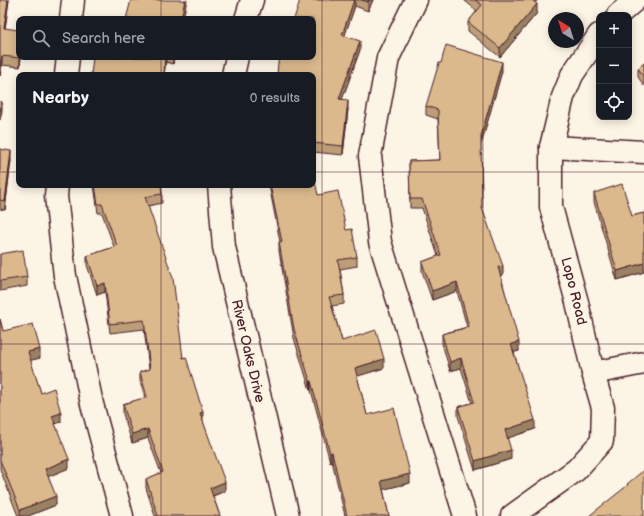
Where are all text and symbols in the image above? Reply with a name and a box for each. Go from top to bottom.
north arrow [548,12,584,48]
map controls [596,12,632,120]
button: + [596,12,632,48]
search box [16,16,316,60]
icon: search [30,27,52,49]
text: Search here [62,29,145,48]
button: − [596,48,632,84]
button: locate [596,84,632,120]
text: Nearby [32,88,89,108]
text: 0 results [250,90,300,106]
street label: Lopo Road [557,255,591,327]
street label: River Oaks Drive [228,298,269,404]

